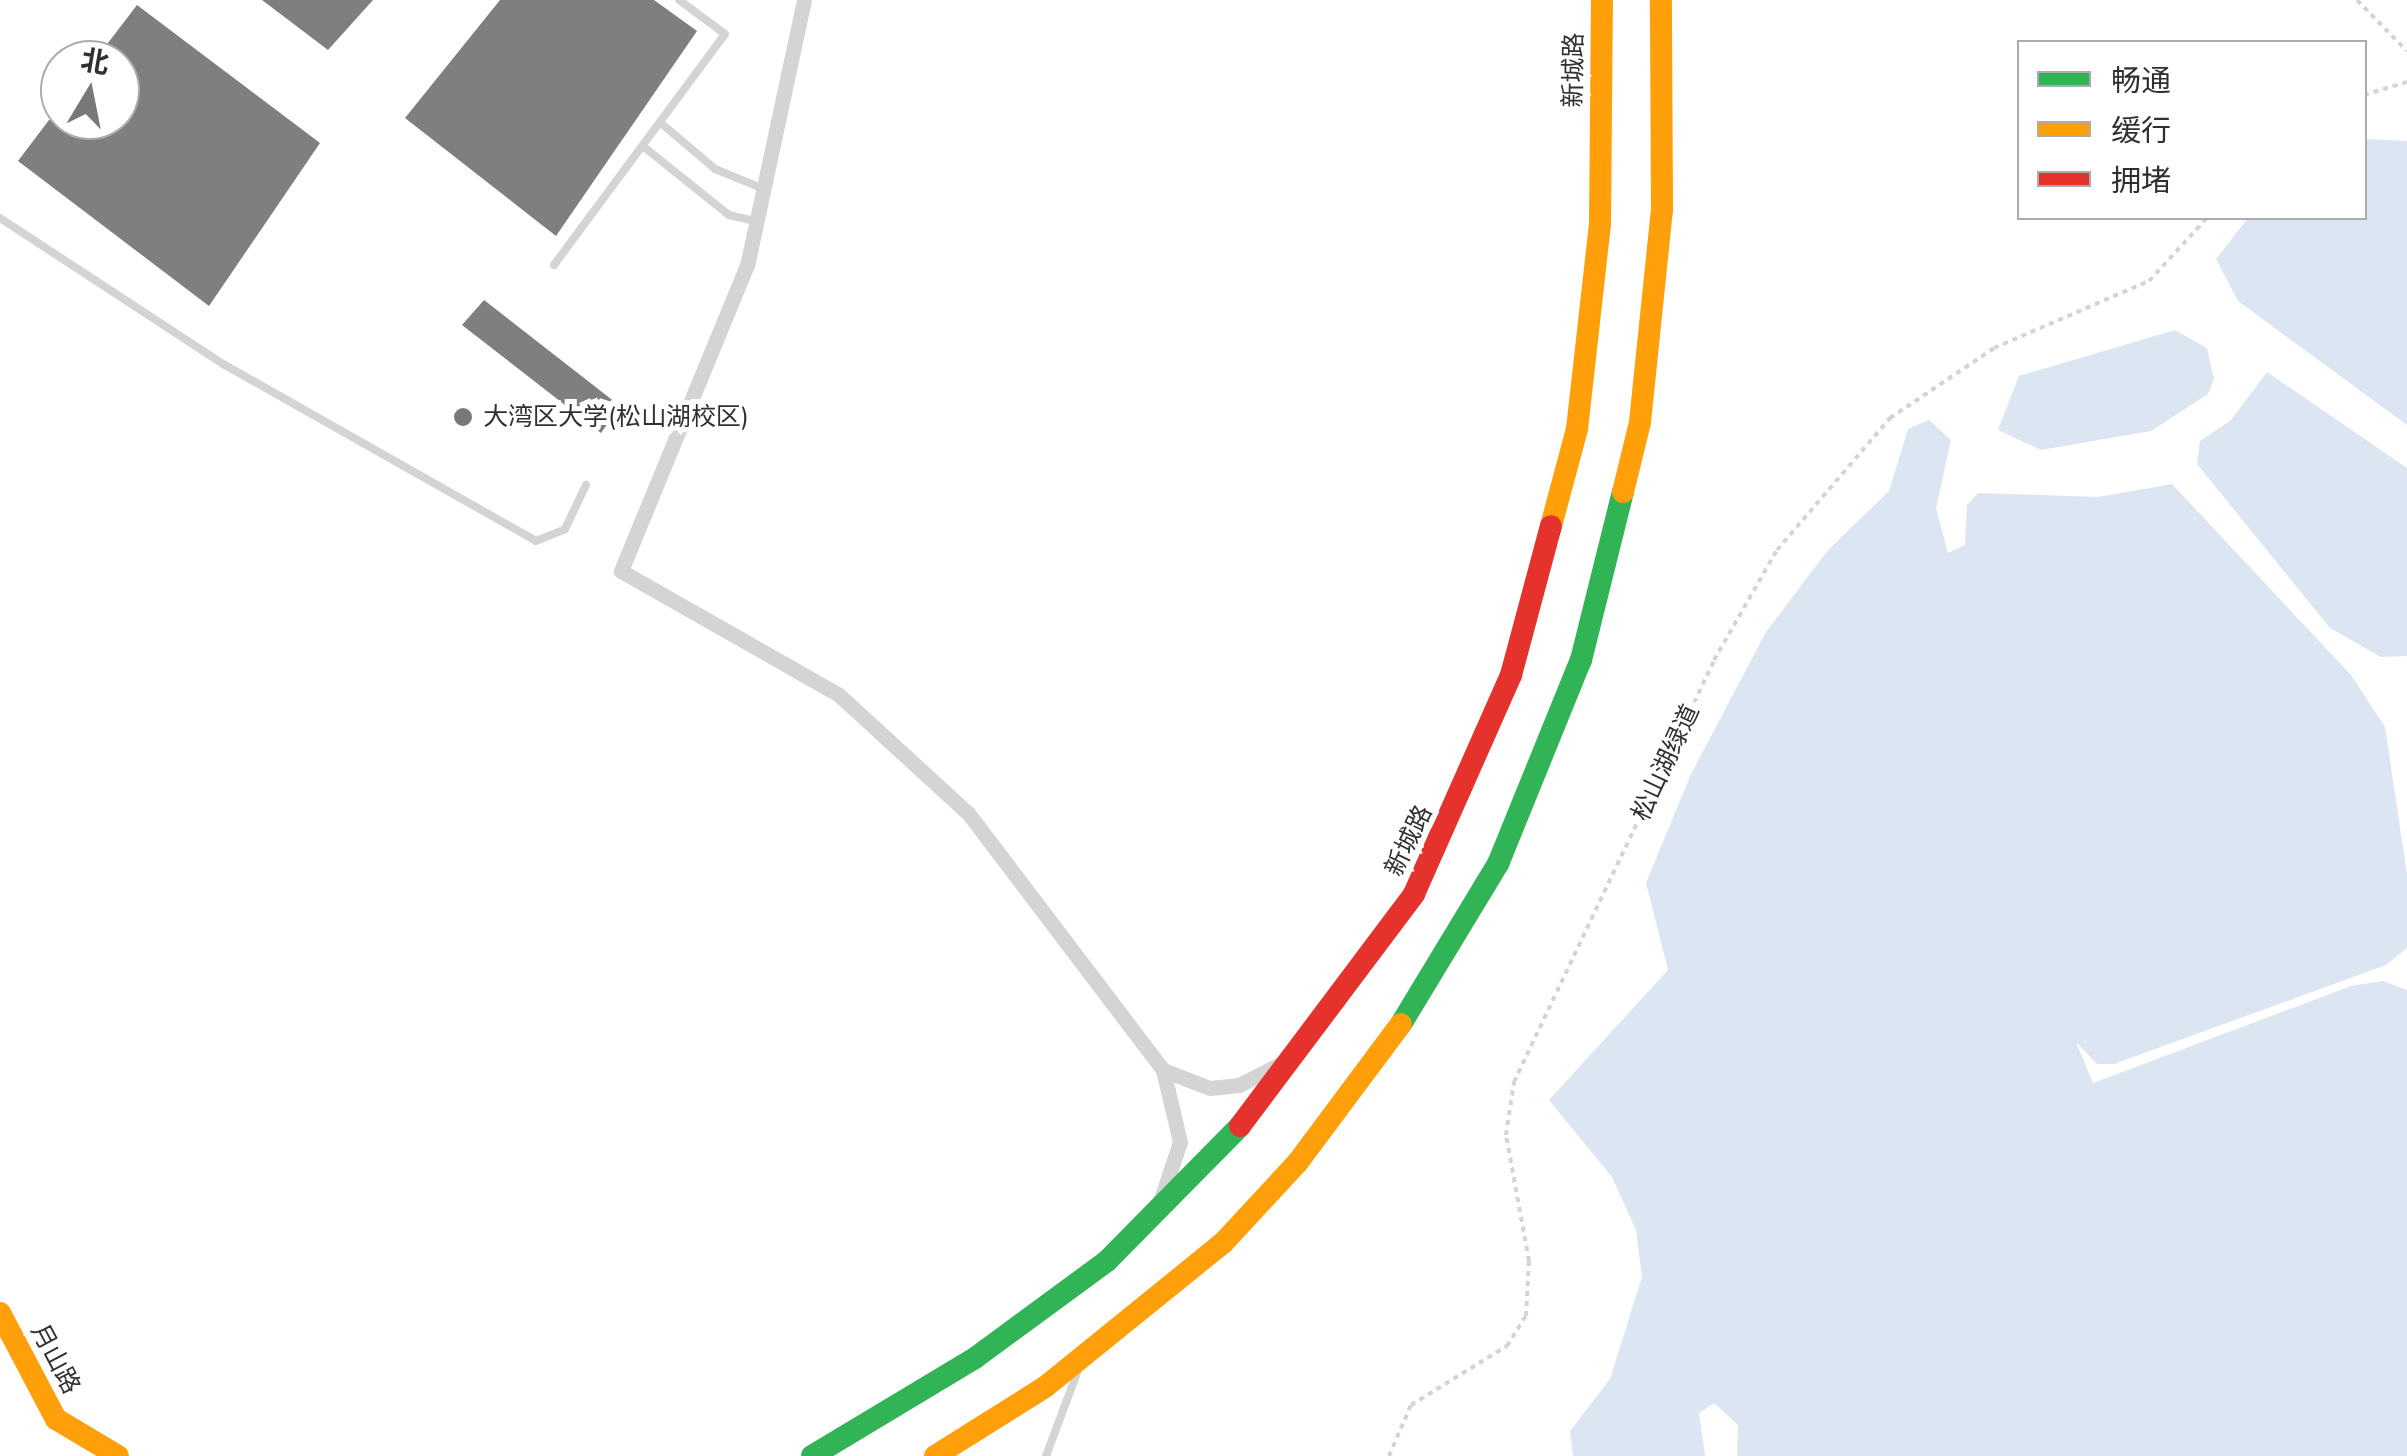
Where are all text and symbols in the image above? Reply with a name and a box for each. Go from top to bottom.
street label: 新城路 [1558,32,1590,108]
north arrow [40,40,140,140]
legend [2017,40,2367,220]
text: 北 [78,41,112,84]
text: 畅通 [2111,61,2171,102]
text: 缓行 [2111,111,2171,152]
text: 拥堵 [2111,161,2171,202]
place label: 大湾区大学(松山湖校区) [483,402,749,432]
marker: 大湾区大学(松山湖校区) [452,406,474,428]
street label: 松山湖绿道 [1626,700,1706,826]
street label: 新城路 [1379,801,1439,881]
street label: 月山路 [24,1319,86,1399]

